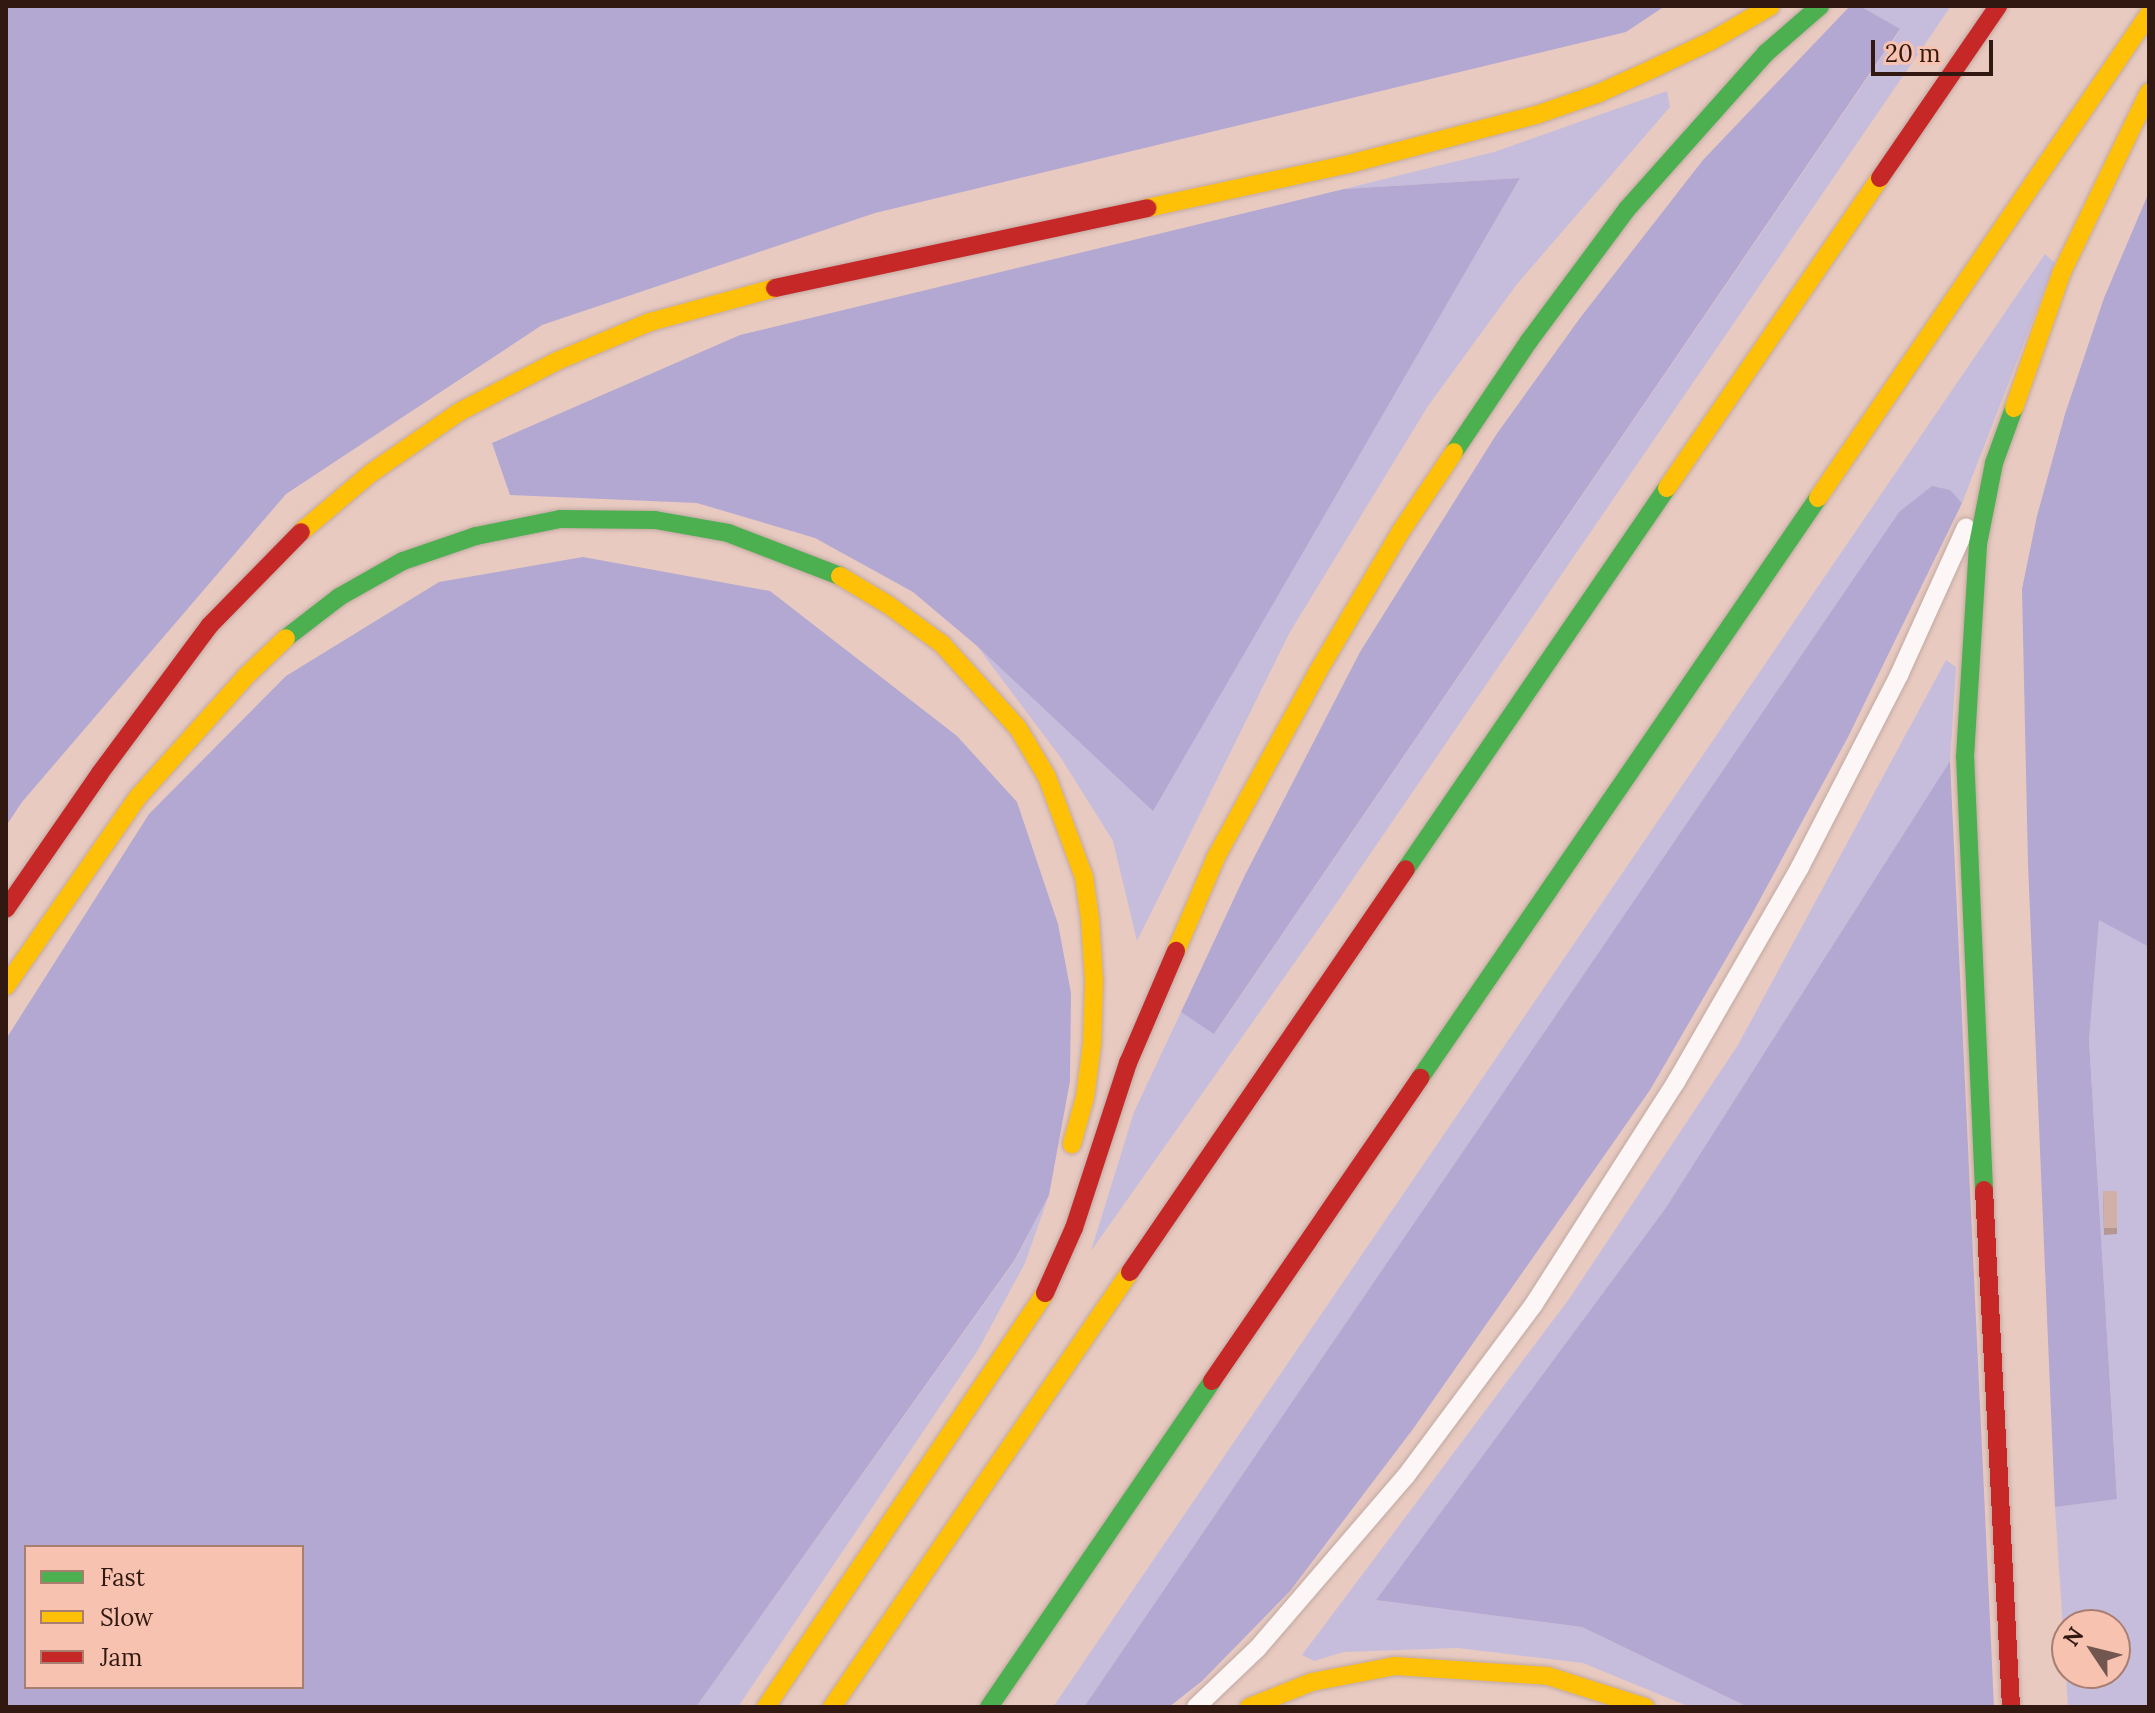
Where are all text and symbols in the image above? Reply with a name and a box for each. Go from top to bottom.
scale bar [1875,24,1997,74]
text: 20 m [1885,38,1941,69]
legend [24,1545,304,1689]
text: Fast [100,1562,145,1593]
text: Slow [100,1602,153,1633]
north arrow [2051,1609,2131,1689]
text: N [2057,1621,2089,1651]
text: Jam [100,1642,142,1673]

